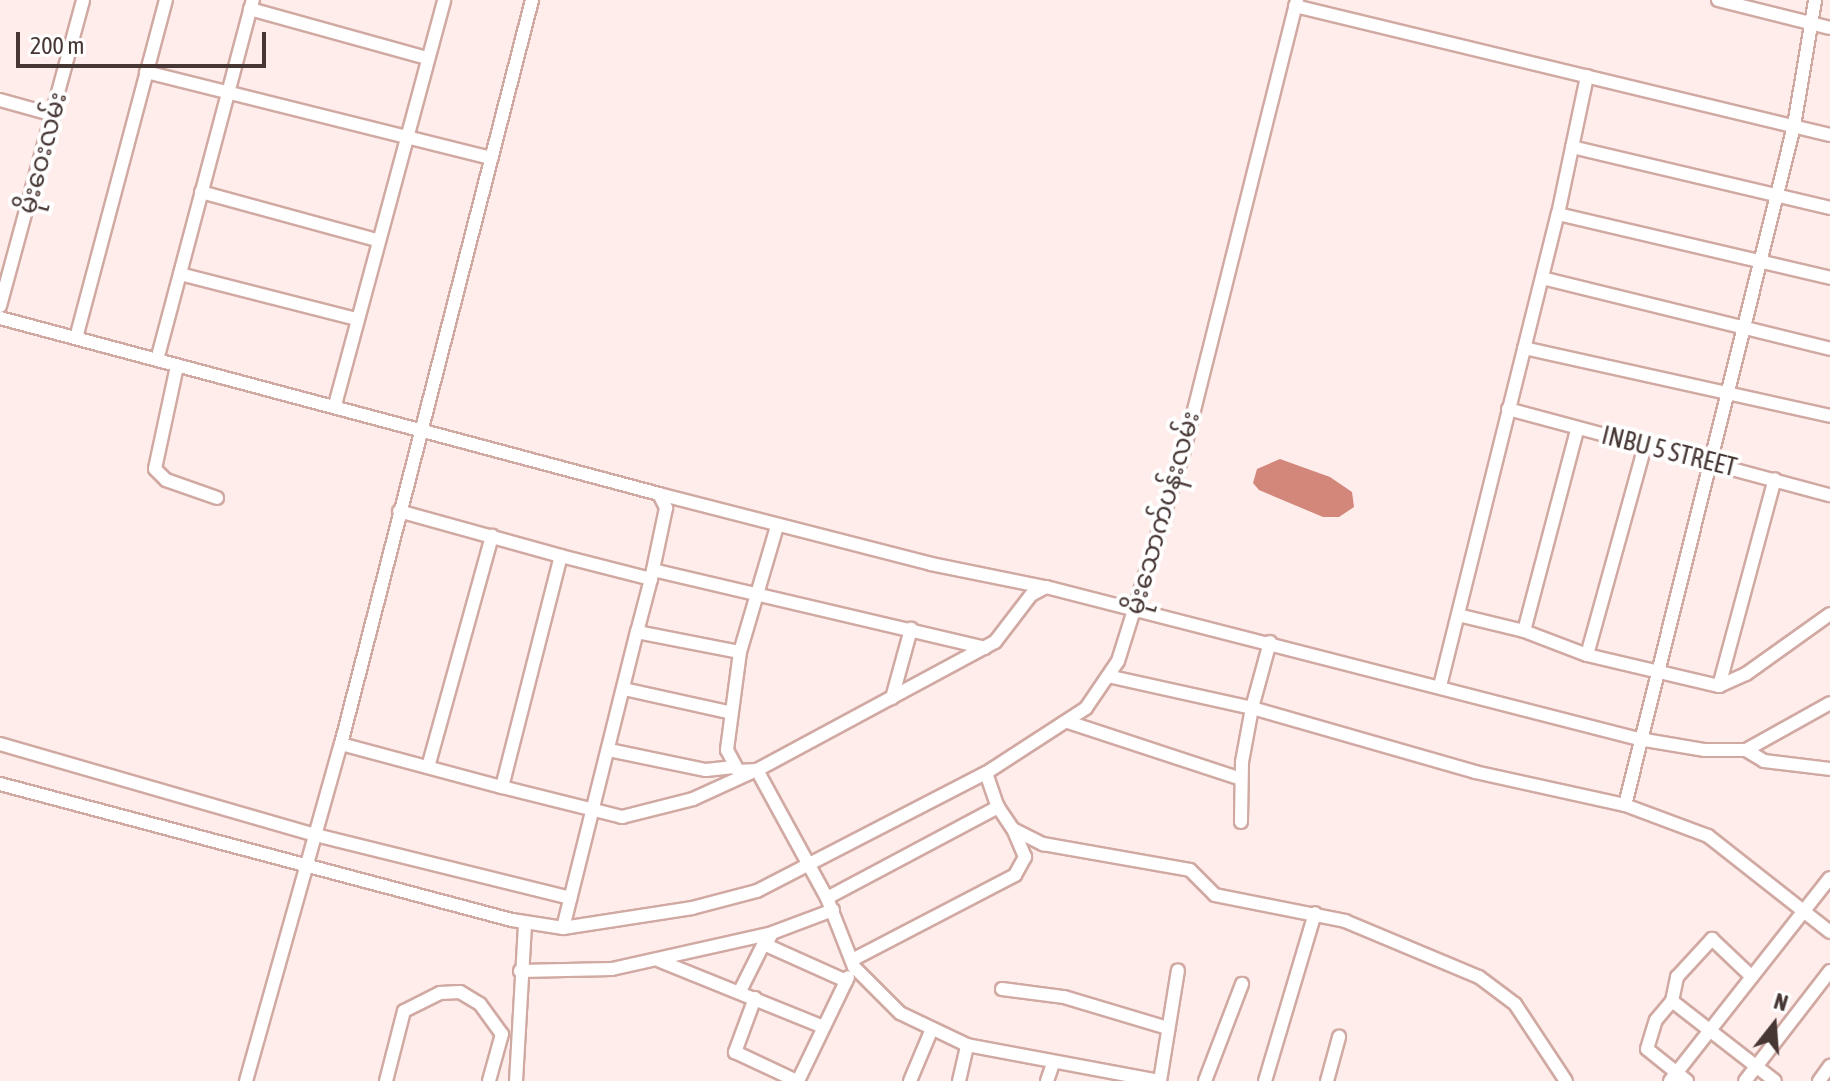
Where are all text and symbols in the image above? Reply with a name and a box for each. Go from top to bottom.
scale bar [20,16,270,66]
text: 200 m [30,32,84,59]
street label: မိုးဝေးလမ်း [12,89,74,217]
street label: မိုးသောက်ပန်းလမ်း [1119,408,1207,618]
street label: INBU 5 STREET [1598,420,1740,484]
north arrow [1734,985,1814,1065]
text: N [1771,988,1791,1016]

